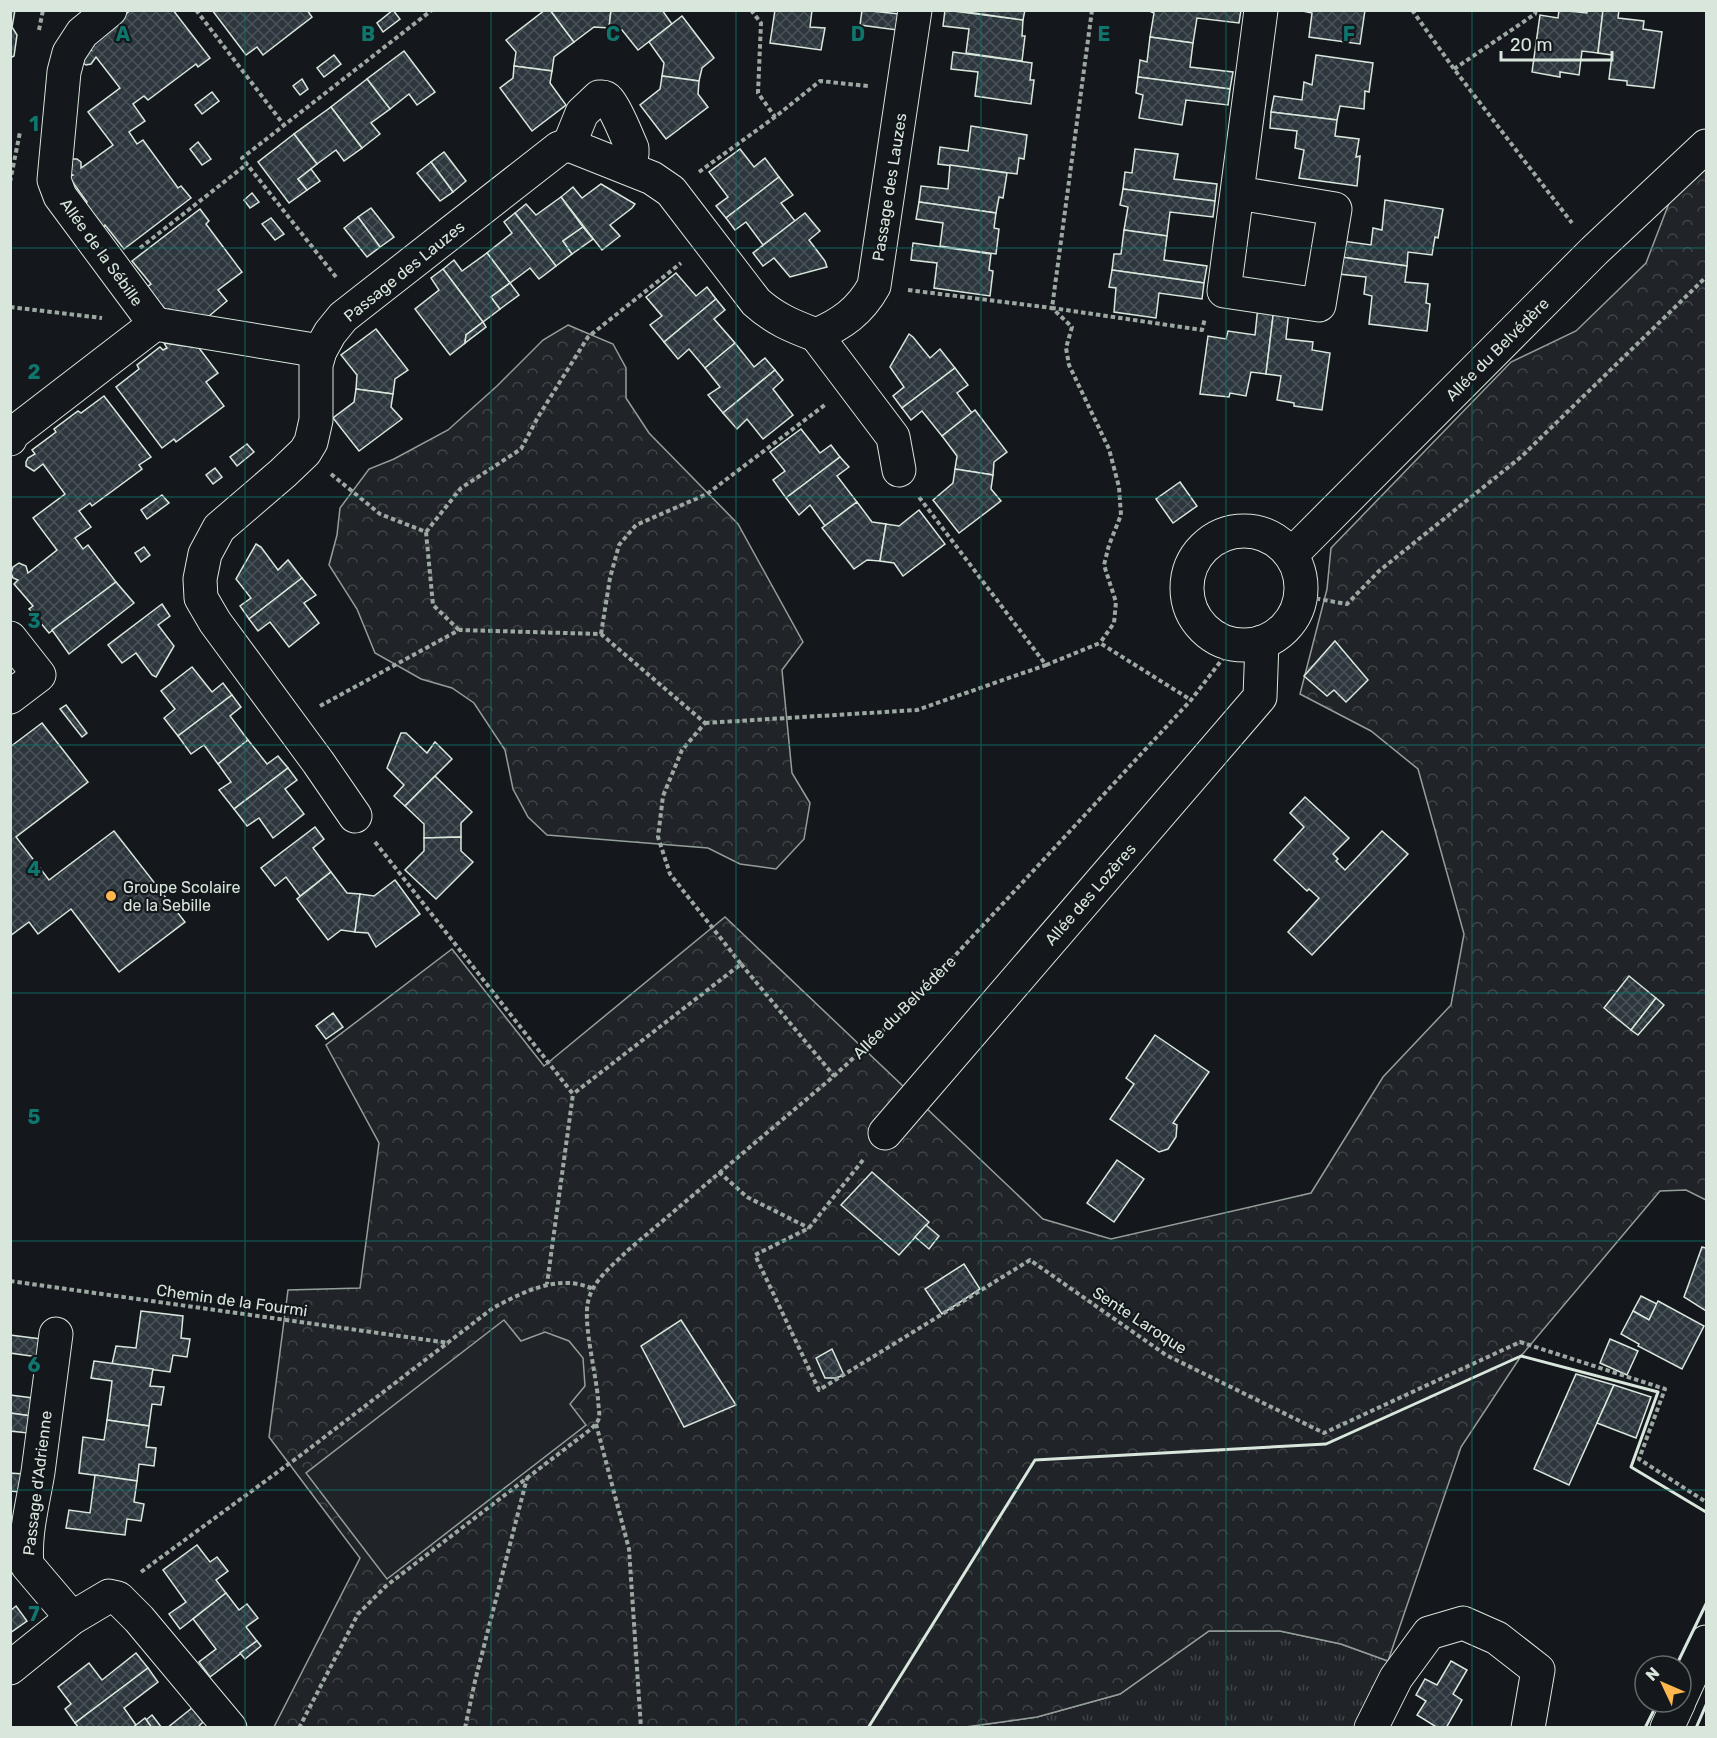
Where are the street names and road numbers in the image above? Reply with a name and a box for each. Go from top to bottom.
street label: Passage des Lauzes [868,112,911,263]
street label: Allée de la Sébille [56,195,147,310]
street label: Passage des Lauzes [340,217,468,326]
street label: Allée du Belvédère [1442,294,1553,405]
street label: Allée des Lozères [1041,839,1140,949]
street label: Allée du Belvédère [849,952,960,1063]
street label: Chemin de la Fourmi [155,1280,309,1320]
street label: Sente Laroque [1089,1283,1191,1358]
street label: Passage d'Adrienne [19,1409,56,1557]

